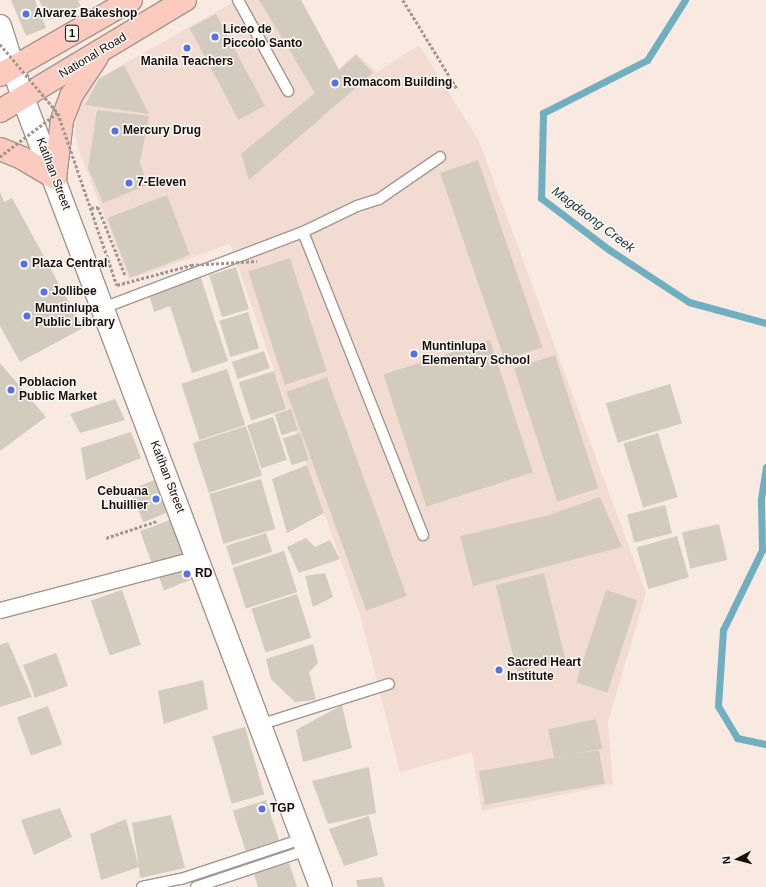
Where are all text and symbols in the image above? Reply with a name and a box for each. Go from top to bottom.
place label: Alvarez Bakeshop [34,7,137,21]
marker: Alvarez Bakeshop [21,9,31,19]
place label: Liceo de Piccolo Santo [223,23,302,51]
road number: 1 [64,24,80,42]
street label: National Road [57,30,129,82]
marker: Liceo de Piccolo Santo [210,32,220,42]
marker: Manila Teachers [182,43,192,53]
place label: Manila Teachers [141,55,233,69]
place label: Romacom Building [343,76,452,90]
marker: Romacom Building [330,78,340,88]
place label: Mercury Drug [123,124,201,138]
marker: Mercury Drug [110,126,120,136]
street label: Katihan Street [33,136,73,212]
place label: 7-Eleven [137,176,186,190]
marker: 7-Eleven [124,178,134,188]
water label: Magdaong Creek [548,184,638,256]
place label: Plaza Central [32,257,107,271]
marker: Plaza Central [19,259,29,269]
place label: Jollibee [52,285,97,299]
marker: Jollibee [39,287,49,297]
place label: Muntinlupa Public Library [35,302,115,330]
marker: Muntinlupa Public Library [22,311,32,321]
place label: Muntinlupa Elementary School [422,340,530,368]
marker: Muntinlupa Elementary School [409,349,419,359]
place label: Poblacion Public Market [19,376,97,404]
marker: Poblacion Public Market [6,385,16,395]
street label: Katihan Street [147,439,187,515]
place label: Cebuana Lhuillier [97,485,148,513]
marker: Cebuana Lhuillier [151,494,161,504]
place label: RD [195,567,212,581]
marker: RD [182,569,192,579]
place label: Sacred Heart Institute [507,656,581,684]
marker: Sacred Heart Institute [494,665,504,675]
place label: TGP [270,802,295,816]
marker: TGP [257,804,267,814]
north arrow [718,839,758,879]
text: N [720,856,732,865]

